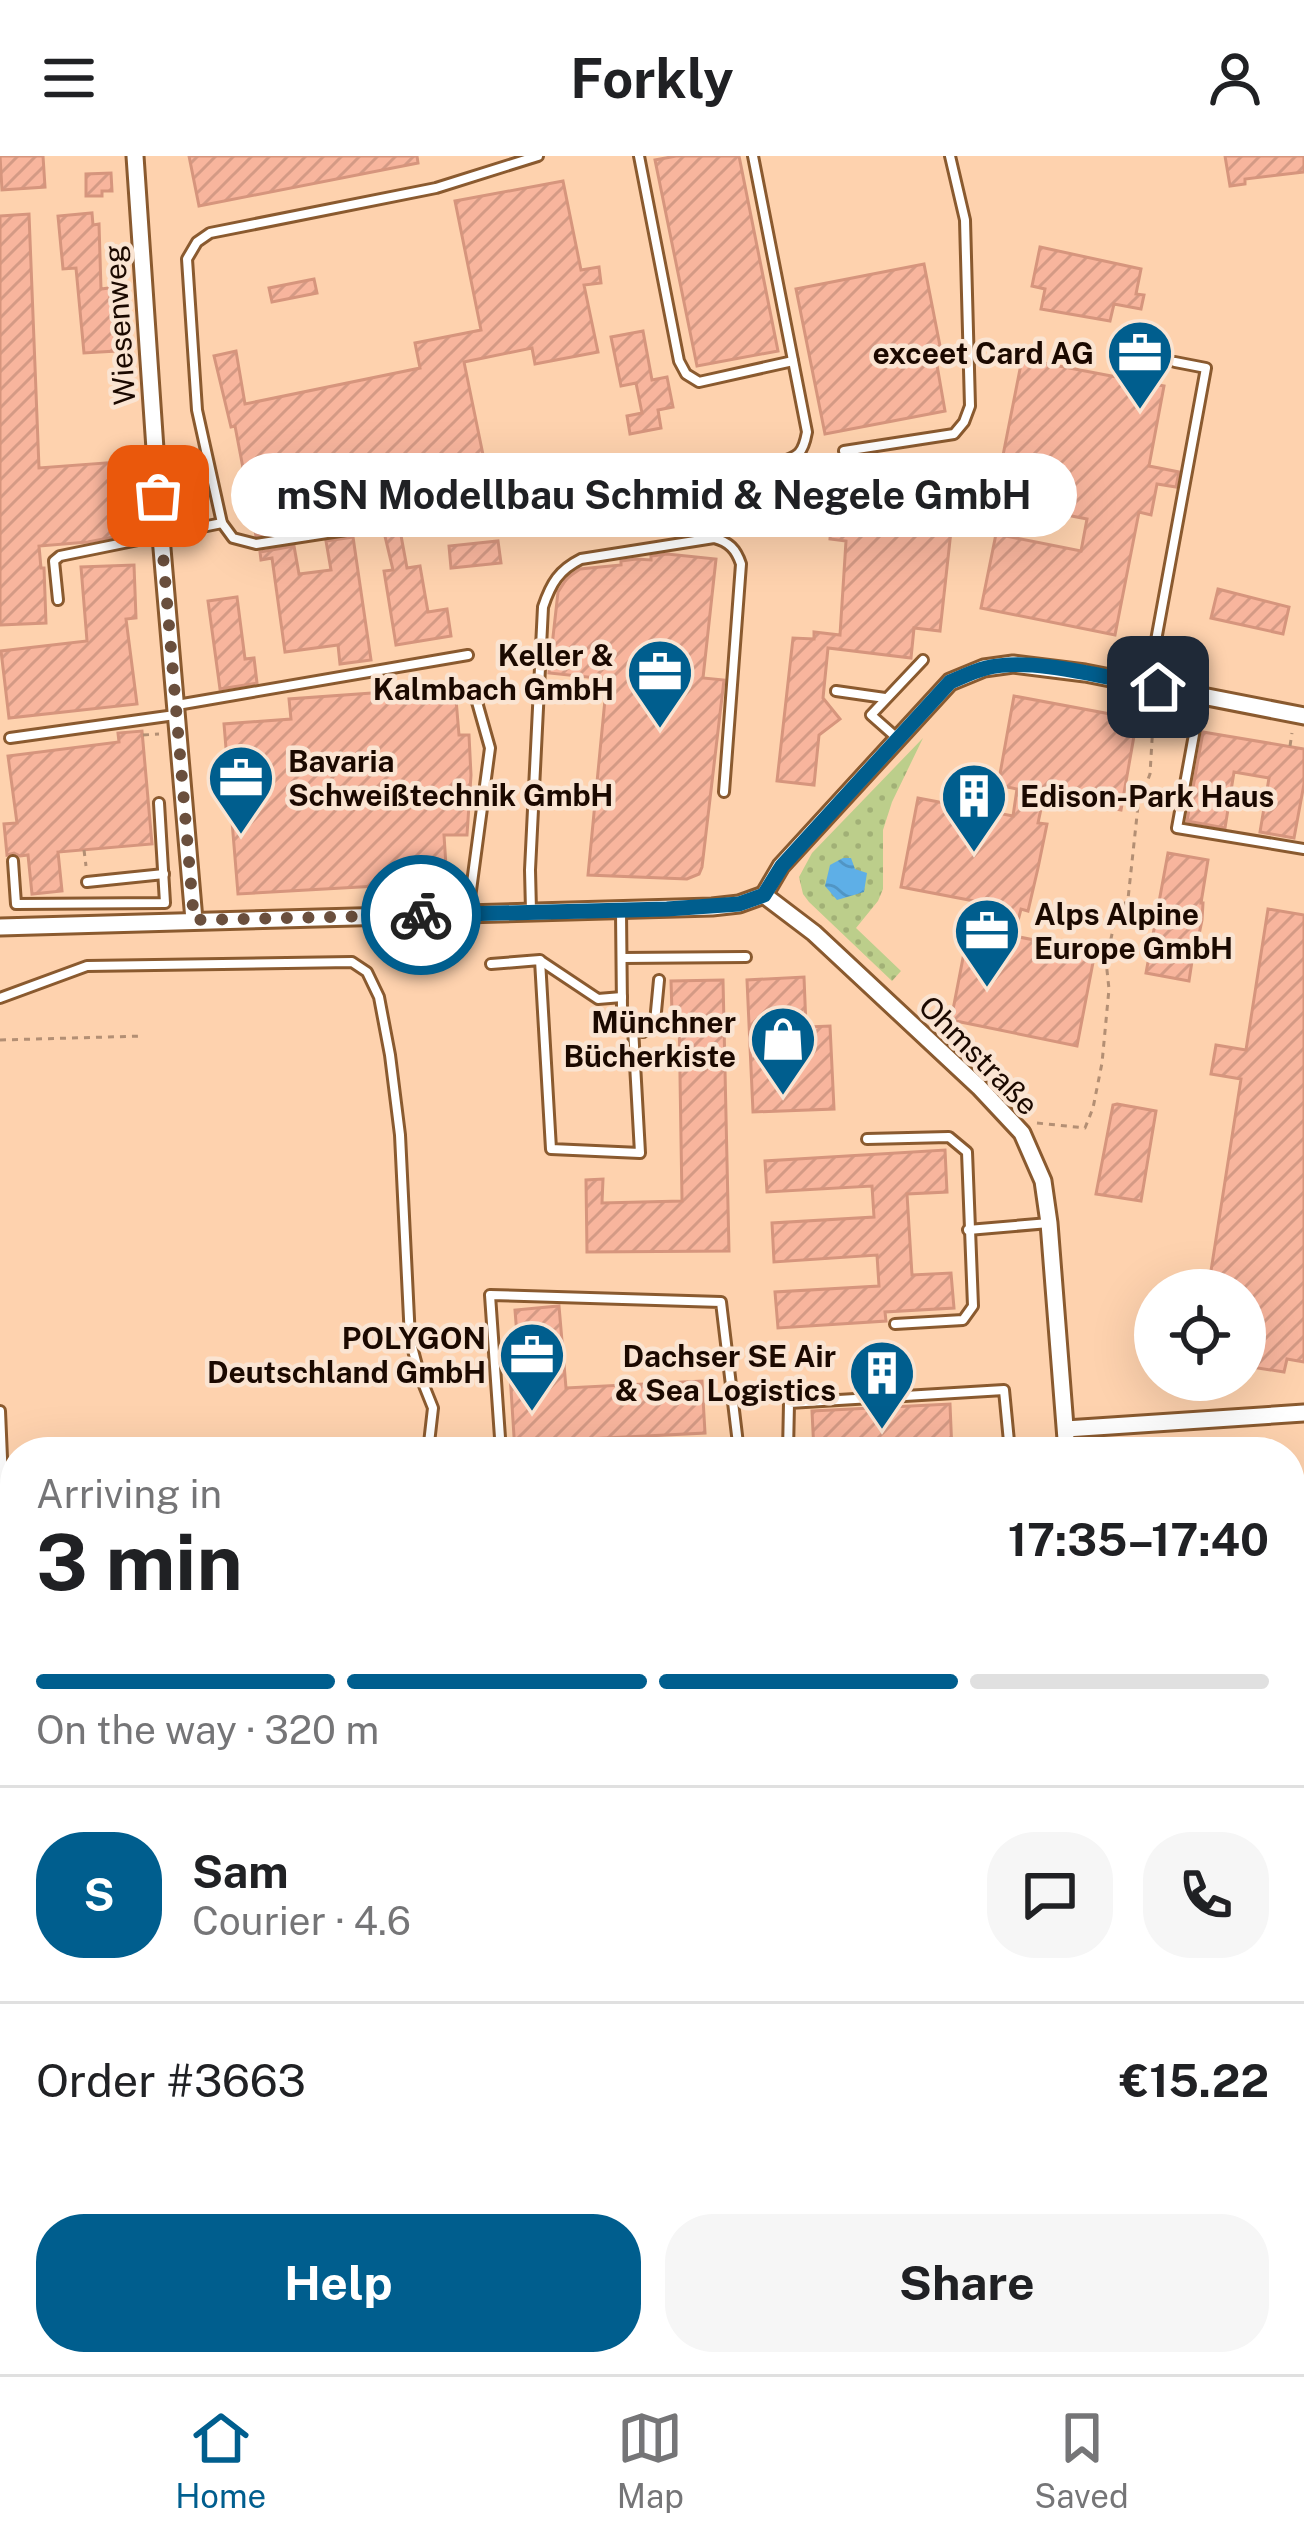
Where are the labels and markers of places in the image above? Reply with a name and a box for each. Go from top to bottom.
office icon: exceet Card AG [1105,318,1175,412]
place label: exceet Card AG [872,335,1094,371]
pin [107,445,209,547]
callout: mSN Modellbau Schmid & Negele GmbH [230,454,1076,538]
pin [1107,636,1209,738]
place label: Keller & Kalmbach GmbH [373,637,614,707]
office icon: Keller & Kalmbach GmbH [625,637,695,731]
office icon: Bavaria Schweißtechnik GmbH [206,743,276,837]
place label: Bavaria Schweißtechnik GmbH [288,743,613,813]
building icon: Edison-Park Haus [939,761,1009,855]
place label: Edison-Park Haus [1020,778,1274,814]
office icon: Alps Alpine Europe GmbH [952,896,1022,990]
place label: Alps Alpine Europe GmbH [1034,896,1233,966]
place label: Münchner Bücherkiste [563,1004,736,1074]
shop icon: Münchner Bücherkiste [748,1004,818,1098]
place label: POLYGON Deutschland GmbH [207,1320,486,1390]
office icon: POLYGON Deutschland GmbH [497,1320,567,1414]
place label: Dachser SE Air & Sea Logistics [615,1338,836,1408]
building icon: Dachser SE Air & Sea Logistics [847,1338,917,1432]

